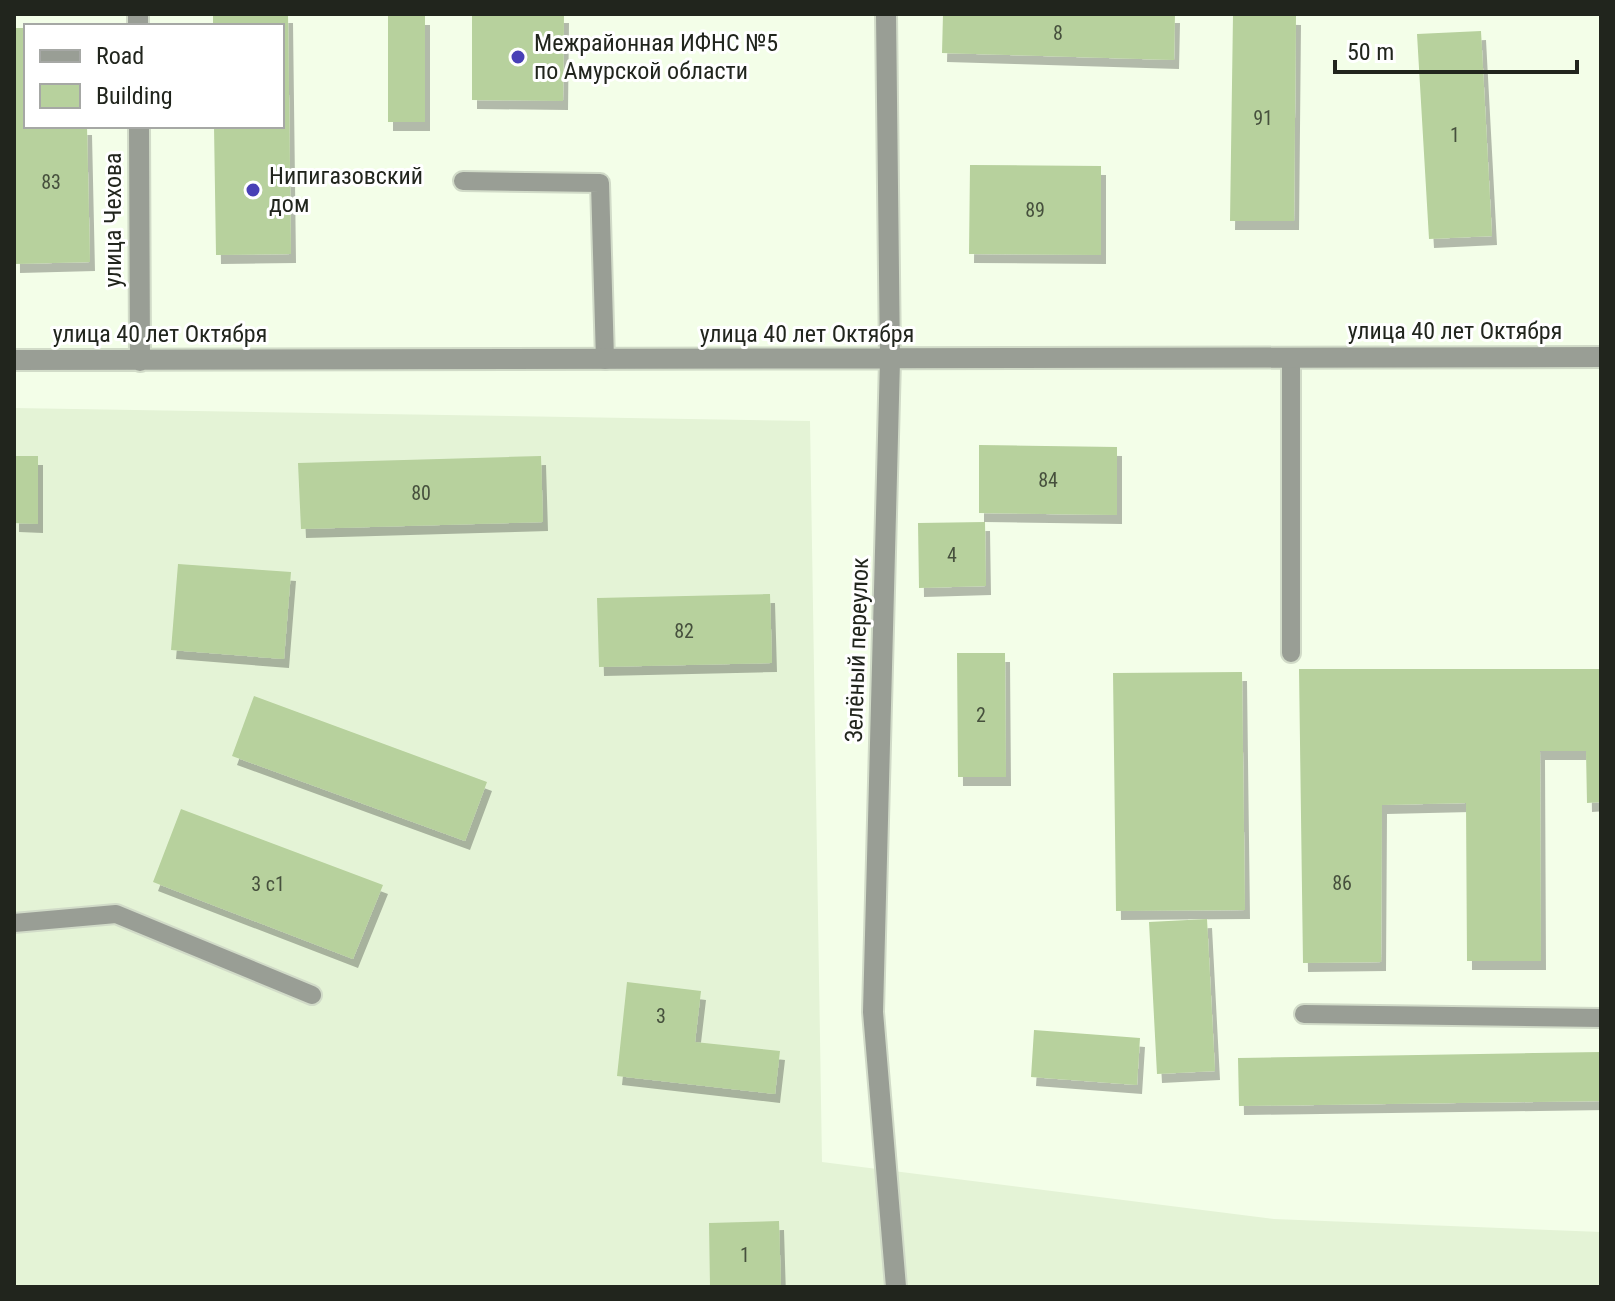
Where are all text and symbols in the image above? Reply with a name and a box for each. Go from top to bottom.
house number: 8 [1053,21,1063,45]
legend [24,24,284,128]
scale bar [1335,24,1577,74]
place label: Межрайонная ИФНС №5 по Амурской области [534,29,778,85]
text: 50 m [1347,38,1394,66]
text: Road [96,42,144,70]
marker: Межрайонная ИФНС №5 по Амурской области [509,48,527,66]
text: Building [96,82,173,110]
house number: 91 [1253,106,1273,130]
house number: 1 [1450,123,1460,147]
street label: улица Чехова [99,152,127,288]
place label: Нипигазовский дом [269,162,423,218]
house number: 83 [41,170,61,194]
marker: Нипигазовский дом [244,181,262,199]
house number: 89 [1025,198,1045,222]
street label: улица 40 лет Октября [1348,317,1562,345]
street label: улица 40 лет Октября [53,320,267,348]
street label: улица 40 лет Октября [700,320,914,348]
house number: 84 [1038,468,1058,492]
house number: 80 [411,481,431,505]
house number: 4 [947,543,957,567]
street label: Зелёный переулок [840,557,874,743]
house number: 82 [674,619,694,643]
house number: 2 [976,703,986,727]
house number: 86 [1332,871,1352,895]
house number: 3 с1 [251,872,285,896]
house number: 3 [656,1004,666,1028]
house number: 1 [740,1243,750,1267]

